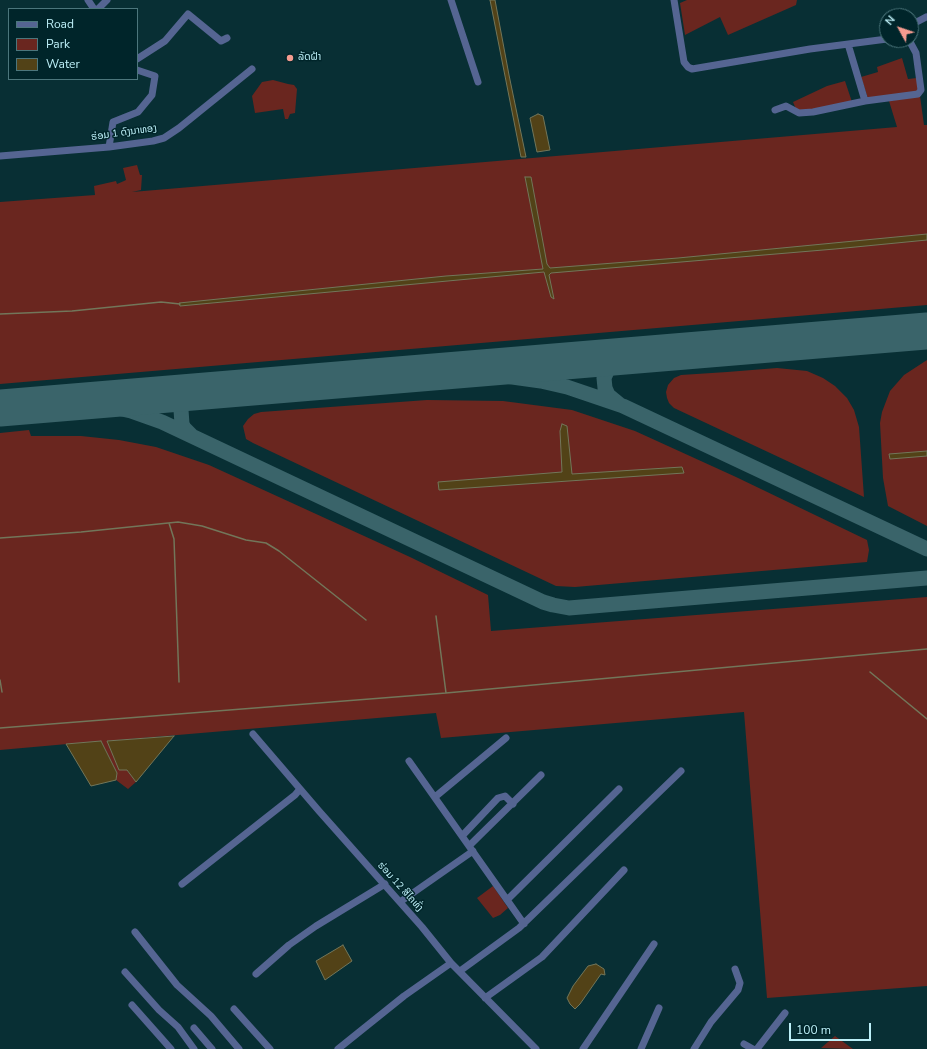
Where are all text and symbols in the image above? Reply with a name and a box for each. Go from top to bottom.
legend [8,8,138,80]
north arrow [879,8,919,48]
text: N [882,13,899,29]
text: Road [46,16,74,32]
text: Park [46,36,70,52]
place label: ລັດຝ້າ [298,52,321,64]
marker: ລັດຝ້າ [285,53,295,63]
text: Water [46,56,80,72]
street label: ຮ່ອມ 1 ດົງນາທອງ [90,122,158,144]
street label: ຮ່ອມ 12 ສີໄຄທົ່ງ [375,860,425,914]
scale bar [791,1015,873,1041]
text: 100 m [796,1022,831,1038]

